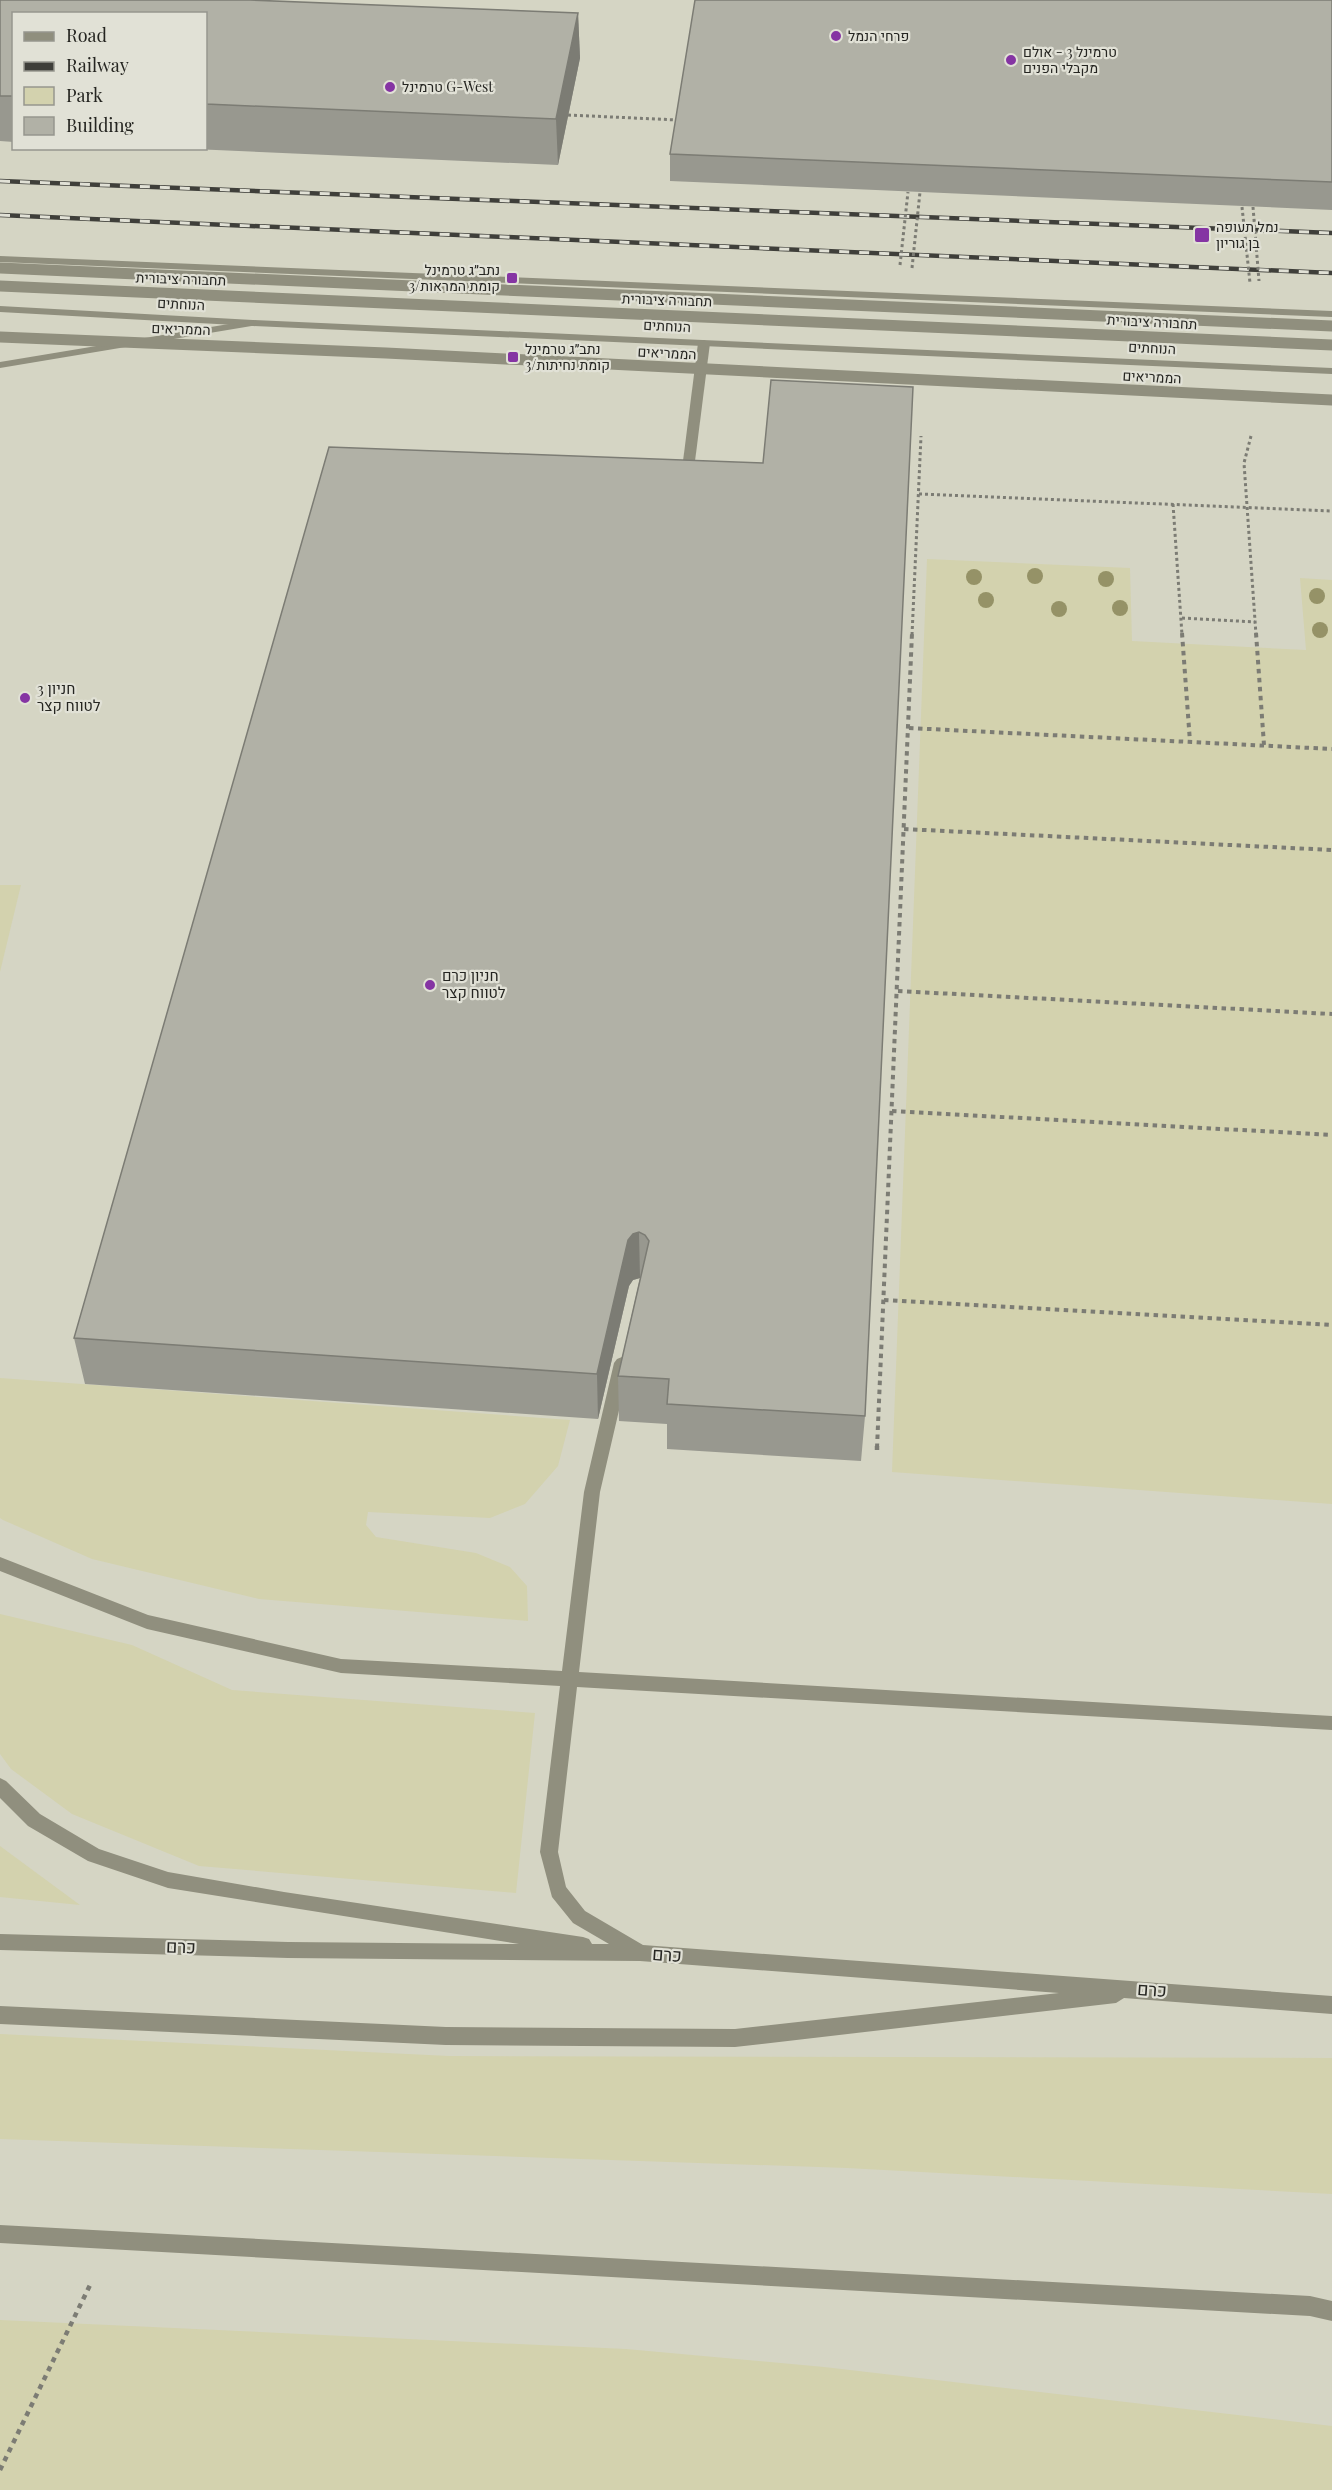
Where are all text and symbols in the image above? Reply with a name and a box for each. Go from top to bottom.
legend [12,12,207,150]
text: Road [66,23,107,47]
place label: פרחי הנמל [848,26,909,45]
marker: פרחי הנמל [829,29,843,43]
place label: טרמינל 3 - אולם מקבלי הפנים [1023,42,1117,77]
text: Railway [66,53,129,77]
marker: טרמינל 3 - אולם מקבלי הפנים [1004,53,1018,67]
place label: טרמינל G-West [402,77,494,96]
marker: טרמינל G-West [383,80,397,94]
text: Park [66,83,103,107]
text: Building [66,113,134,137]
place label: נמל תעופה בן גוריון [1216,217,1279,252]
marker: נמל תעופה בן גוריון [1193,226,1211,244]
place label: נתב״ג טרמינל 3/קומת המראות [409,260,500,295]
street label: תחבורה ציבורית [135,267,227,290]
marker: נתב״ג טרמינל 3/קומת המראות [505,271,519,285]
street label: תחבורה ציבורית [621,288,713,311]
street label: הנוחתים [157,293,205,314]
street label: תחבורה ציבורית [1106,310,1198,333]
street label: הנוחתים [643,315,691,336]
street label: הממריאים [151,318,211,339]
street label: הנוחתים [1128,337,1176,358]
place label: נתב״ג טרמינל 3/קומת נחיתות [525,339,610,374]
street label: הממריאים [637,341,697,364]
marker: נתב״ג טרמינל 3/קומת נחיתות [506,350,520,364]
street label: הממריאים [1122,365,1182,388]
place label: חניון 3 לטווח קצר [37,678,101,715]
marker: חניון 3 לטווח קצר [18,691,32,705]
place label: חניון כרם לטווח קצר [442,965,506,1002]
marker: חניון כרם לטווח קצר [423,978,437,992]
street label: כרם [166,1933,196,1959]
street label: כרם [651,1941,683,1967]
street label: כרם [1136,1976,1168,2002]

